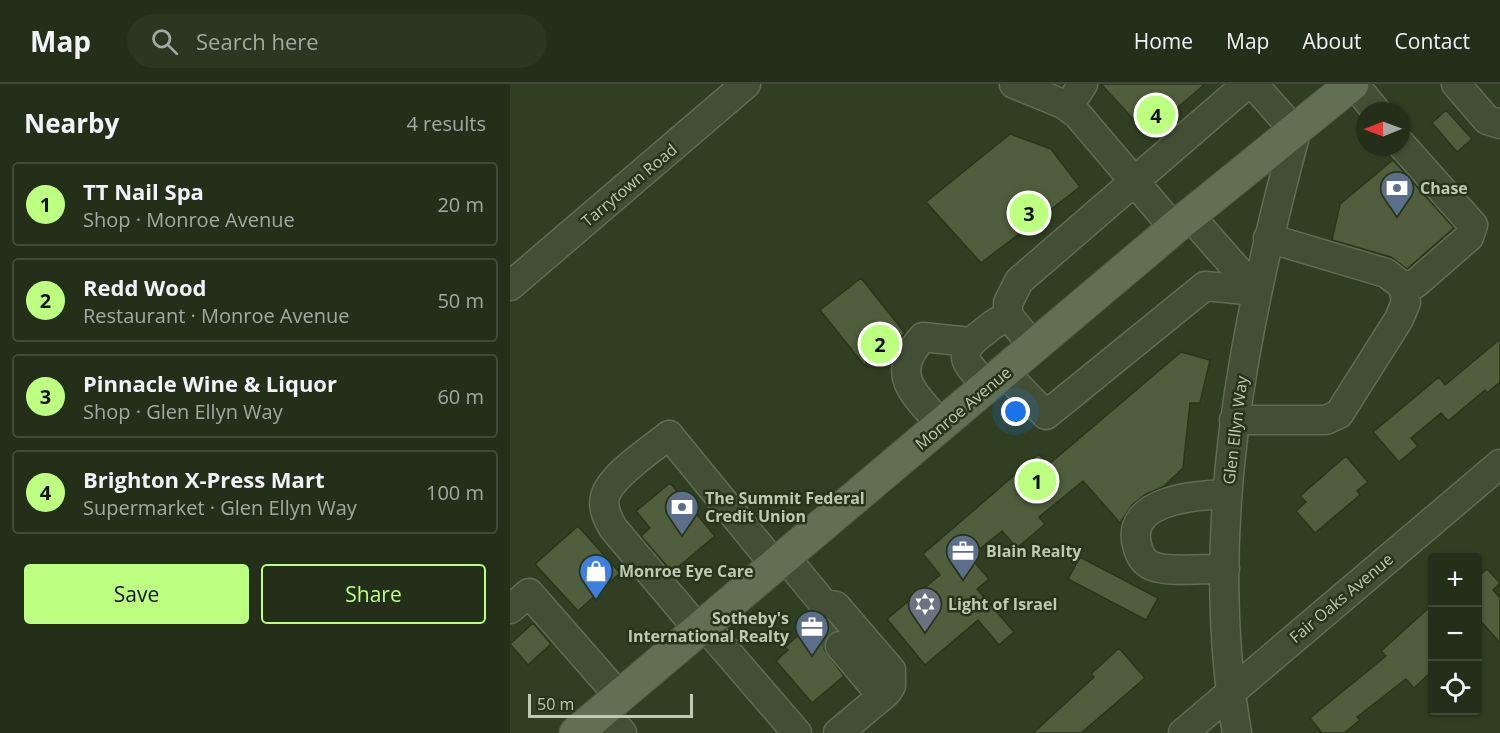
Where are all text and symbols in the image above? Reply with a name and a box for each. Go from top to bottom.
search box [127,14,547,68]
text: Map [30,22,91,60]
icon: search [148,25,181,58]
text: Search here [196,26,319,56]
text: Home [1134,27,1193,55]
text: Map [1226,27,1269,55]
text: About [1302,27,1362,55]
text: Contact [1395,27,1470,55]
pin: 4 [1136,93,1176,138]
north arrow [1356,102,1410,156]
text: Nearby [24,105,119,141]
text: 4 results [406,110,486,137]
street label: Tarrytown Road [576,138,682,232]
bank icon: Chase [1379,170,1415,217]
text: TT Nail Spa [83,176,204,206]
place label: Chase [1420,177,1468,199]
pin: 3 [1010,190,1048,236]
text: 1 [40,191,51,218]
text: 20 m [437,191,484,218]
text: Shop · Monroe Avenue [83,206,295,233]
text: Redd Wood [83,272,207,302]
text: 2 [40,287,51,314]
text: 50 m [437,287,484,314]
text: Restaurant · Monroe Avenue [83,302,349,329]
pin: 2 [860,322,899,366]
street label: Monroe Avenue [910,361,1016,455]
text: Pinnacle Wine & Liquor [83,368,337,398]
street label: Glen Ellyn Way [1217,373,1253,486]
text: 3 [40,383,51,410]
text: 60 m [437,383,484,410]
your location [1001,397,1030,426]
text: Shop · Glen Ellyn Way [83,398,283,425]
pin: 1 [1018,458,1056,504]
text: Brighton X-Press Mart [83,464,324,494]
text: 4 [40,479,51,506]
text: 100 m [426,479,484,506]
place label: The Summit Federal Credit Union [705,487,865,527]
bank icon: The Summit Federal Credit Union [664,489,700,536]
text: Supermarket · Glen Ellyn Way [83,494,357,521]
office icon: Blain Realty [945,533,981,580]
place label: Blain Realty [986,540,1082,562]
street label: Fair Oaks Avenue [1284,548,1398,648]
shop icon: Monroe Eye Care [578,553,614,600]
map controls [1428,553,1482,715]
button: + [1428,553,1482,607]
place label: Monroe Eye Care [619,560,754,582]
button: Save [24,564,249,624]
button: Share [261,564,486,624]
synagogue icon: Light of Israel [907,586,943,633]
place label: Light of Israel [948,593,1057,615]
place label: Sotheby's International Realty [628,607,790,647]
button: − [1428,607,1482,661]
office icon: Sotheby's International Realty [794,609,830,656]
button: locate [1428,661,1482,715]
scale bar [528,691,693,718]
text: 50 m [537,693,574,715]

